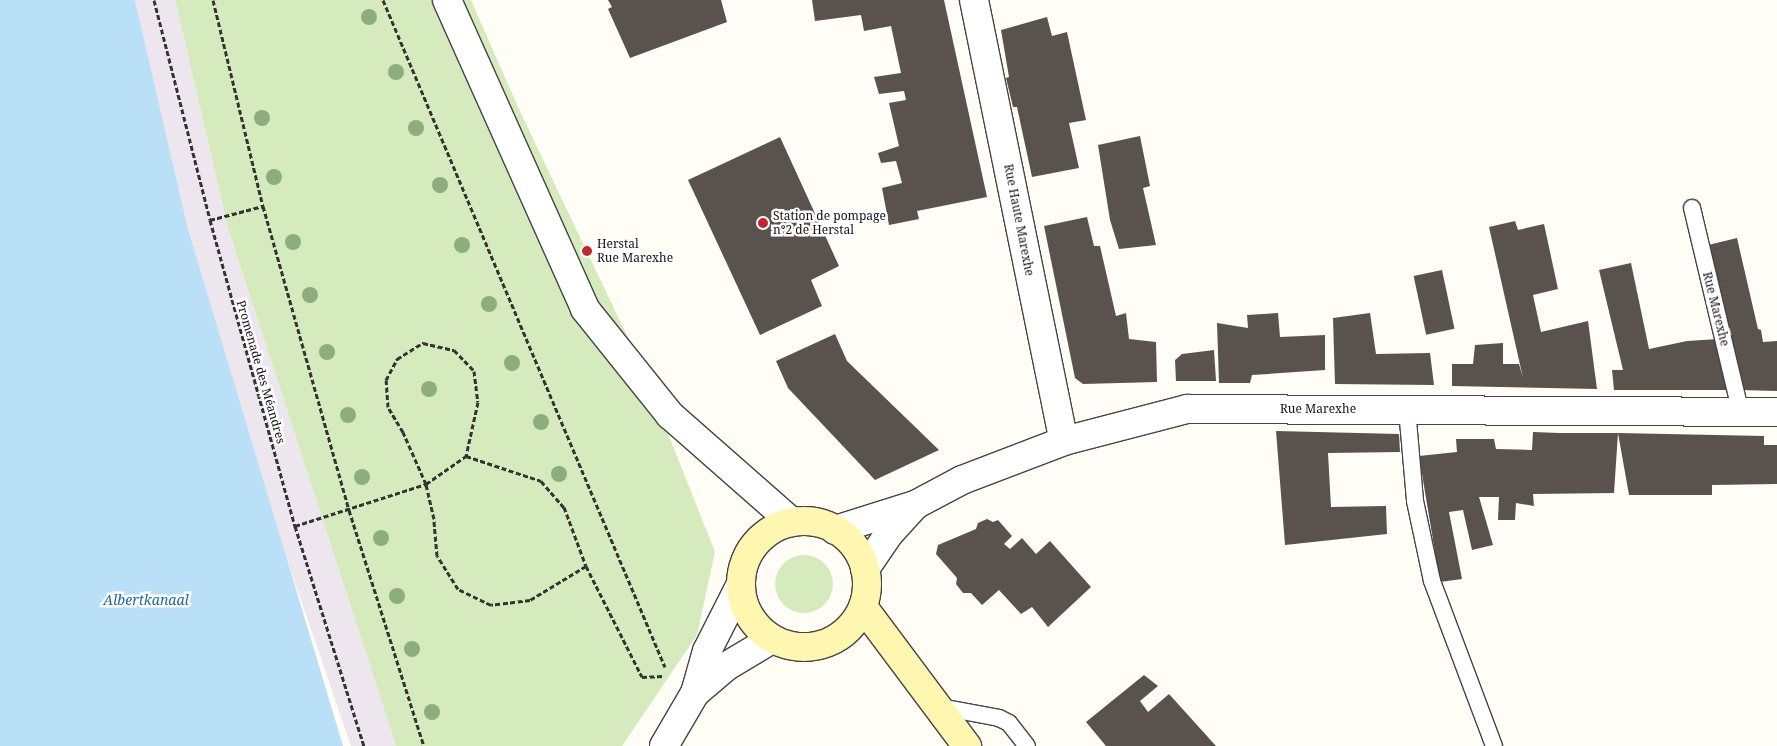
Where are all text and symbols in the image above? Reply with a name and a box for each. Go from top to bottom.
street label: Rue Haute Marexhe [1001,163,1037,277]
place label: Station de pompage n°2 de Herstal [773,209,886,237]
marker: Station de pompage n°2 de Herstal [757,217,769,229]
place label: Herstal Rue Marexhe [597,237,673,265]
marker: Herstal Rue Marexhe [581,245,593,257]
street label: Rue Marexhe [1700,270,1732,348]
street label: Promenade des Méandres [234,299,288,445]
street label: Rue Marexhe [1280,402,1356,416]
water label: Albertkanaal [103,592,189,608]

